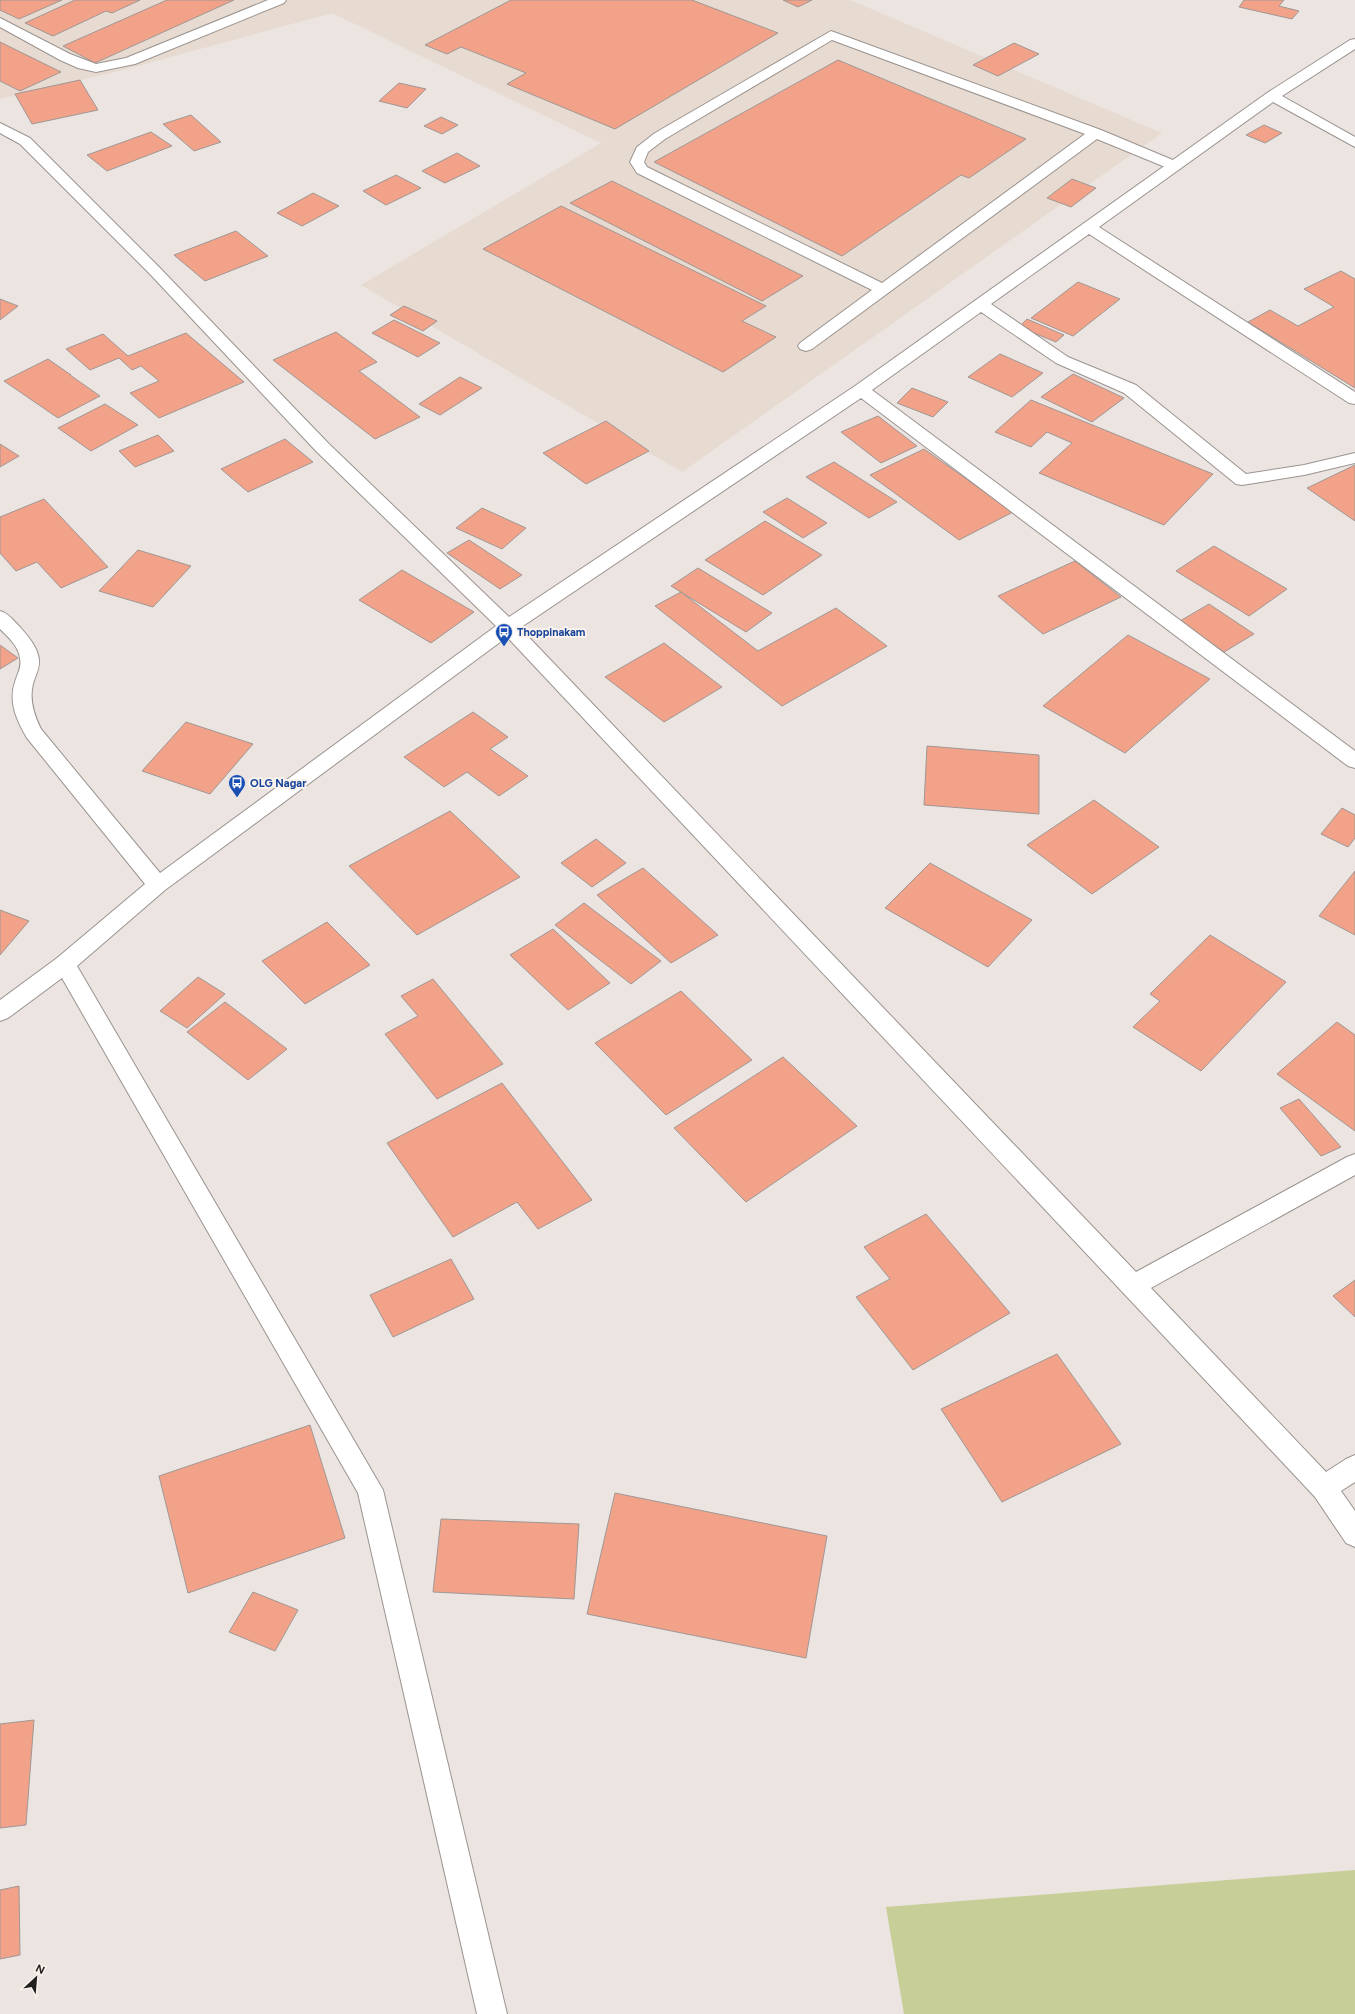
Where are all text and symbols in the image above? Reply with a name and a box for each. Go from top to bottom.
bus stop icon: Thoppinakam [494,622,514,647]
place label: Thoppinakam [517,626,586,639]
bus stop icon: OLG Nagar [227,773,247,798]
place label: OLG Nagar [250,777,307,790]
north arrow [16,1958,56,1998]
text: N [33,1962,47,1977]

